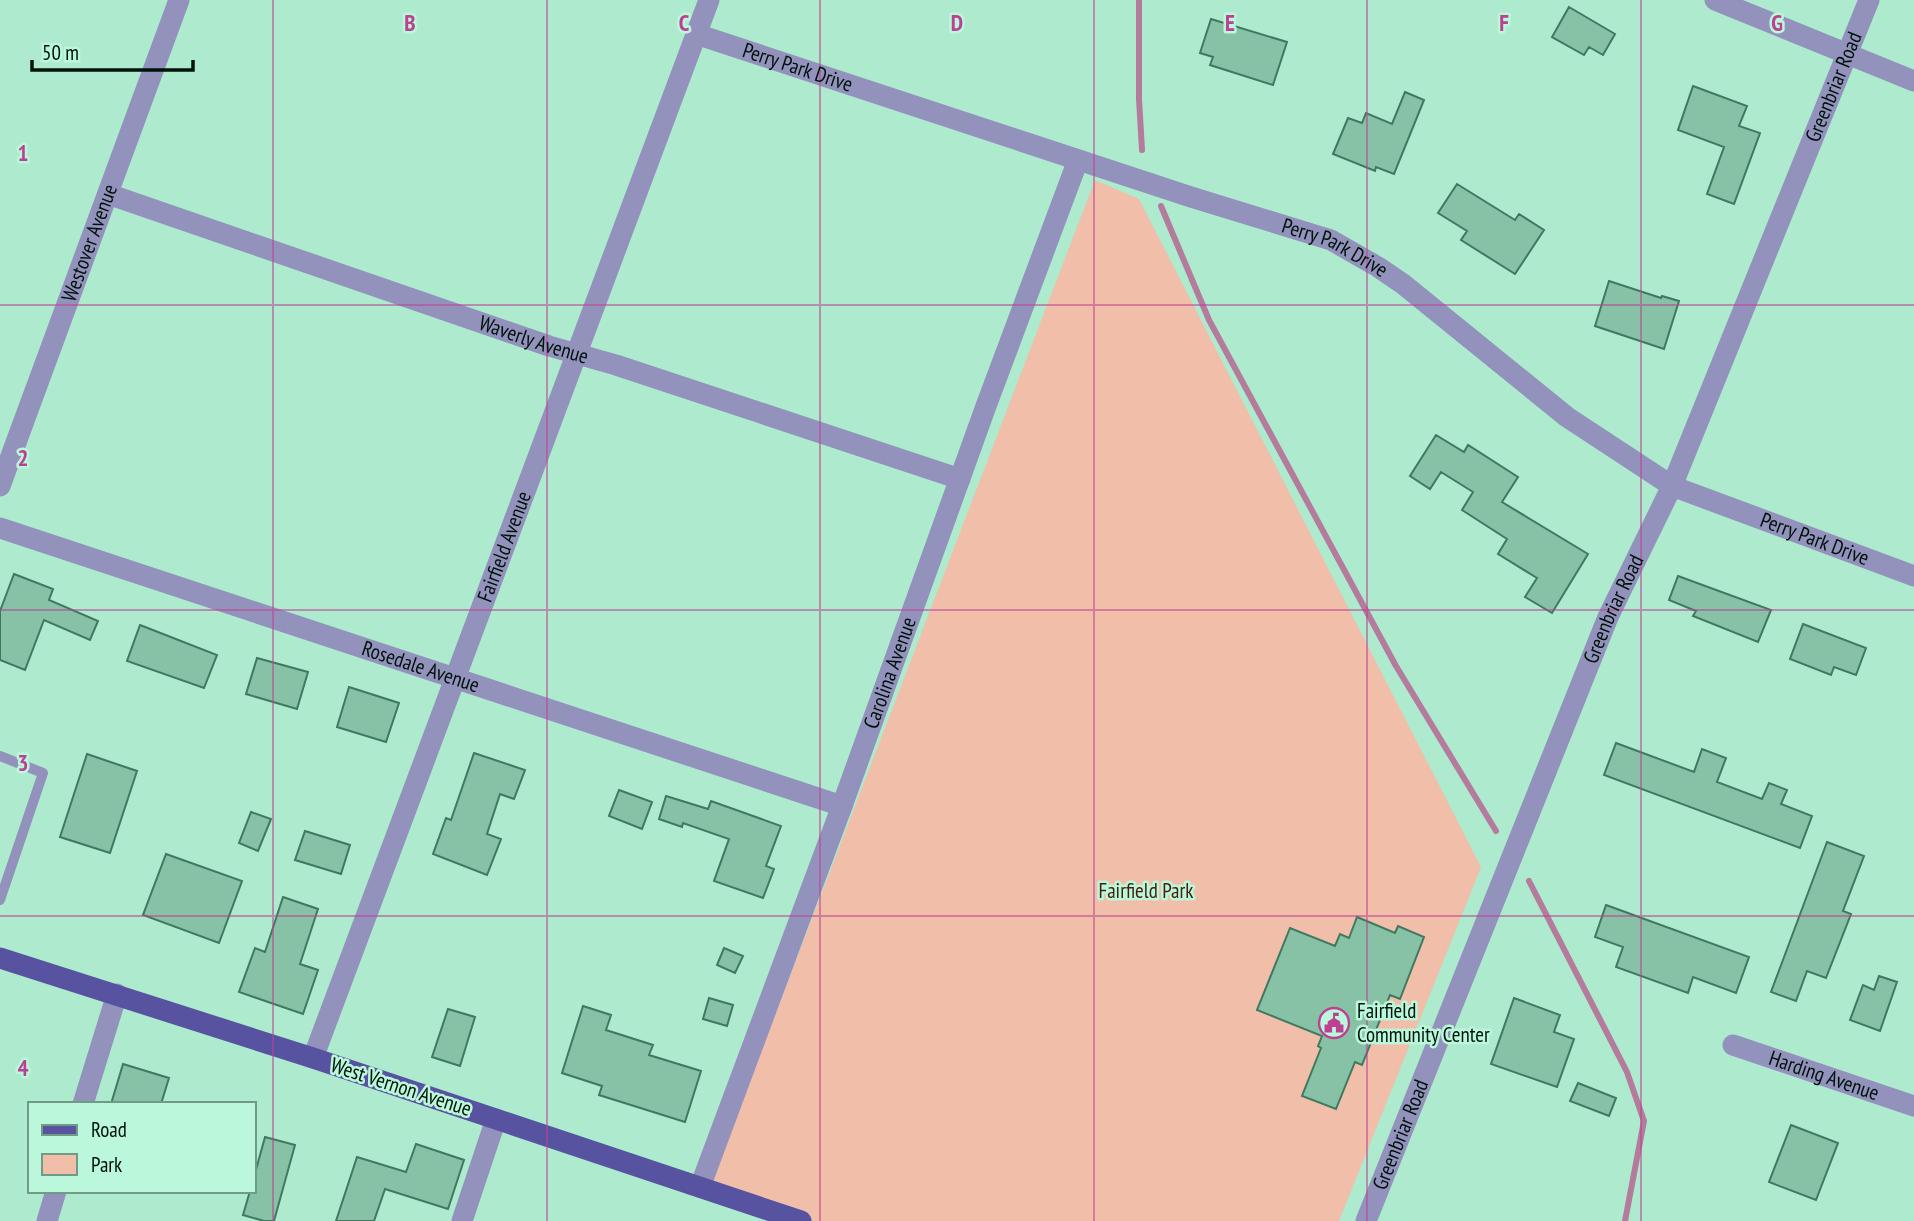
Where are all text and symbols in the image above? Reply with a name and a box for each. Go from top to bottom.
text: B [404,8,416,37]
text: C [679,8,690,37]
text: D [951,8,963,37]
text: E [1225,8,1235,37]
text: F [1499,8,1509,37]
text: G [1771,8,1783,37]
scale bar [32,28,192,72]
street label: Greenbriar Road [1799,28,1868,146]
street label: Perry Park Drive [739,36,856,98]
text: 50 m [42,39,79,66]
text: 1 [18,138,29,167]
street label: Westover Avenue [55,180,123,305]
street label: Perry Park Drive [1279,212,1394,283]
street label: Waverly Avenue [475,309,592,370]
text: 2 [18,443,29,472]
street label: Fairfield Avenue [471,487,537,606]
street label: Perry Park Drive [1757,506,1873,571]
street label: Greenbriar Road [1577,550,1649,667]
street label: Carolina Avenue [857,613,922,732]
street label: Rosedale Avenue [359,634,483,698]
text: 3 [18,748,29,777]
park label: Fairfield Park [1099,877,1193,904]
place label: Fairfield Community Center [1357,997,1490,1048]
public building icon: Fairfield Community Center [1317,1006,1351,1040]
street label: Harding Avenue [1766,1044,1883,1106]
street label: West Vernon Avenue [327,1051,475,1122]
text: 4 [18,1053,29,1082]
street label: Greenbriar Road [1366,1075,1434,1194]
legend [28,1102,256,1193]
text: Road [91,1116,127,1143]
text: Park [91,1151,122,1178]

